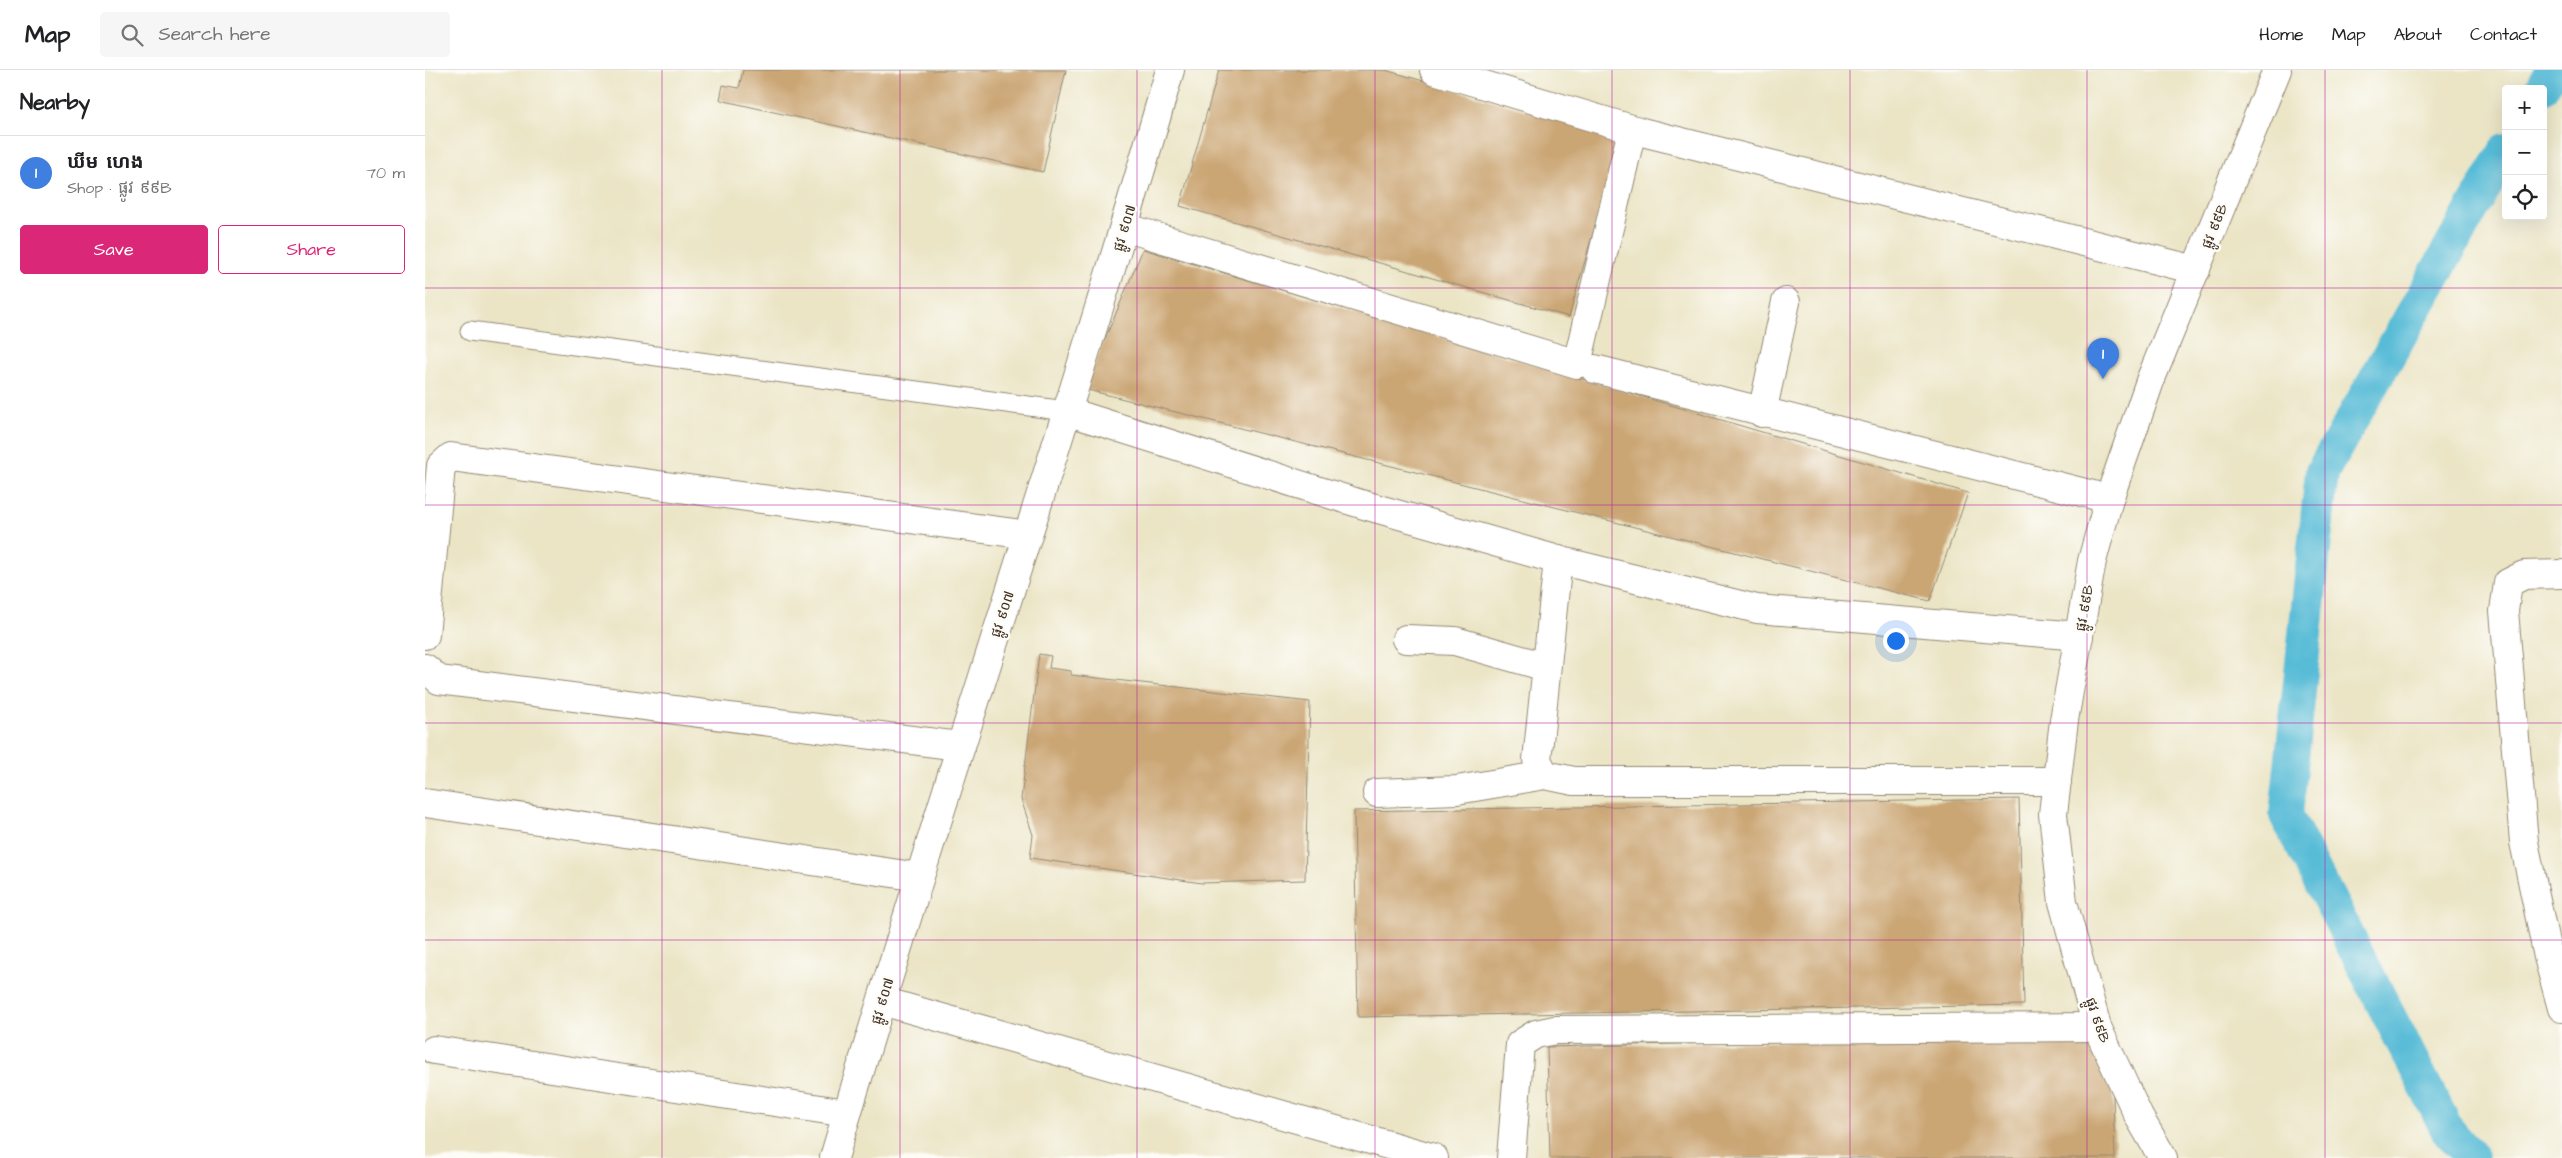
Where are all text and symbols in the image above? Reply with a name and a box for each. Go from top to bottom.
search box [100,12,450,57]
text: Map [25,18,70,52]
icon: search [118,21,146,49]
text: Search here [158,21,271,48]
text: Home [2259,22,2304,47]
text: Map [2332,22,2366,47]
text: About [2394,22,2442,47]
text: Contact [2470,22,2537,47]
map controls [2502,85,2547,220]
button: + [2502,85,2547,130]
text: Nearby [20,88,90,117]
button: − [2502,130,2547,175]
text: ឃីម ហេង [67,149,144,176]
text: 1 [35,162,37,184]
text: 70 m [366,162,405,184]
button: locate [2502,175,2547,220]
text: Shop · ផ្លូវ ៩៩B [67,177,172,199]
street label: ផ្លូវ ៩៩B [2197,201,2234,252]
street label: ផ្លូវ ៩០៧ [1108,203,1143,254]
button: Save [20,225,208,274]
button: Share [218,225,405,274]
pin: 1 [2087,338,2119,379]
street label: ផ្លូវ ៩៩B [2071,583,2100,633]
street label: ផ្លូវ ៩០៧ [986,588,1021,640]
your location [1883,628,1909,654]
street label: ផ្លូវ ៩០៧ [866,976,901,1027]
street label: ផ្លូវ ៩៩B [2079,995,2114,1046]

